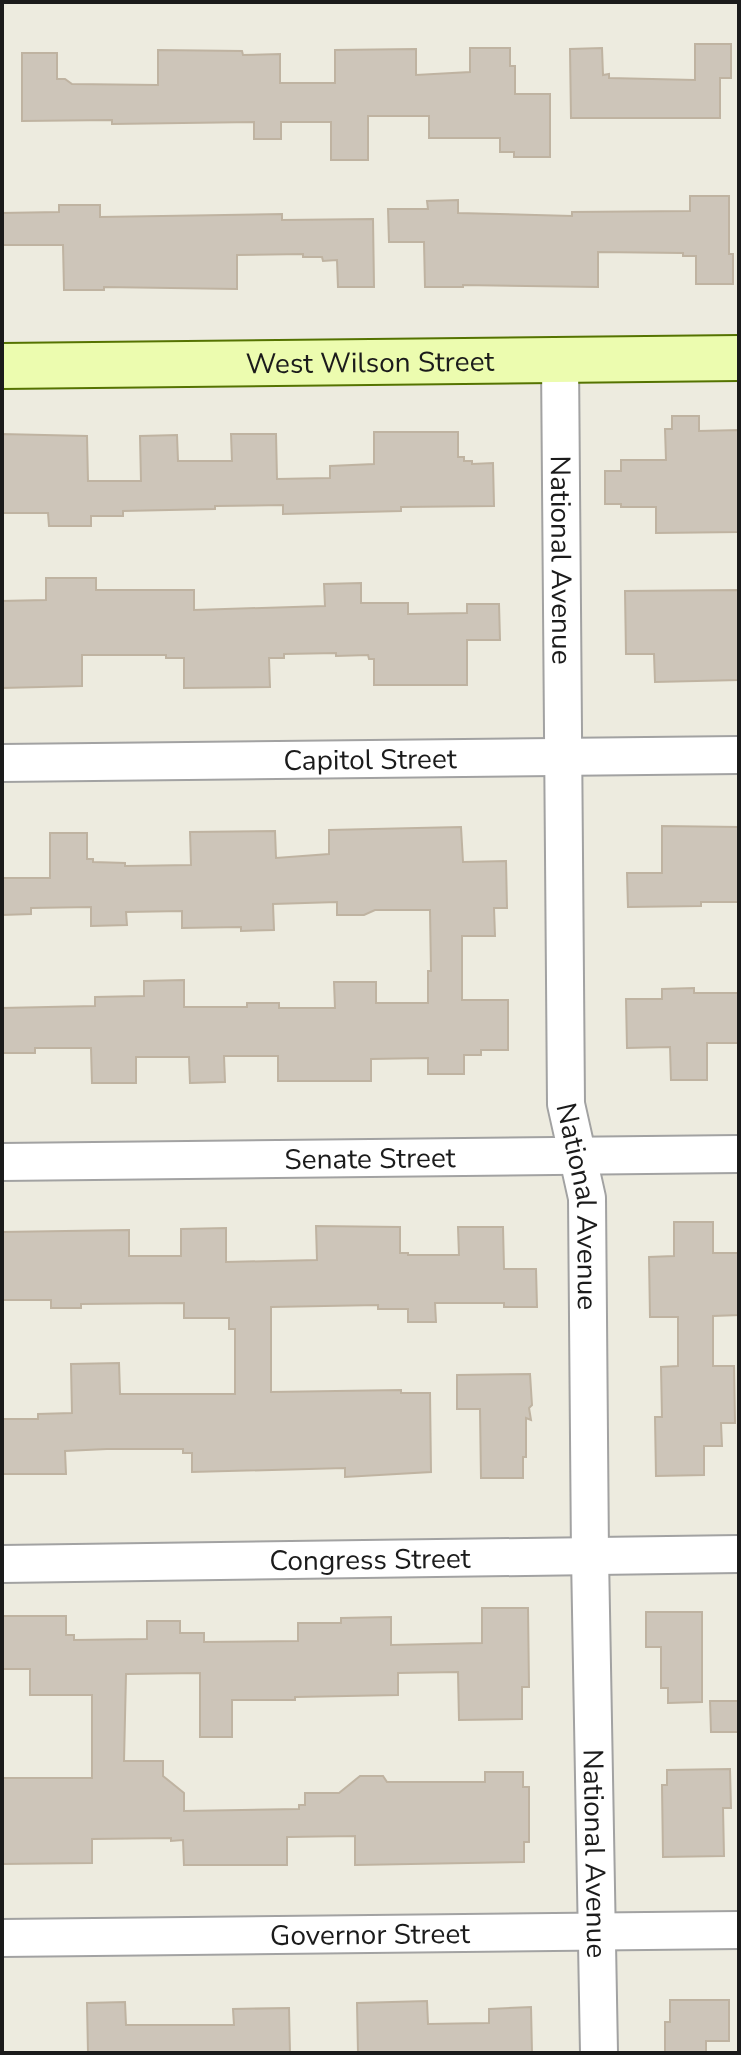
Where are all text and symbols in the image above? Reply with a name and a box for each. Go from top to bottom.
street label: West Wilson Street [246,343,495,383]
street label: National Avenue [541,455,580,665]
street label: Capitol Street [283,740,457,780]
street label: National Avenue [546,1100,606,1310]
street label: Senate Street [284,1139,456,1179]
street label: Congress Street [269,1540,471,1580]
street label: National Avenue [573,1749,615,1958]
street label: Governor Street [270,1915,470,1955]

